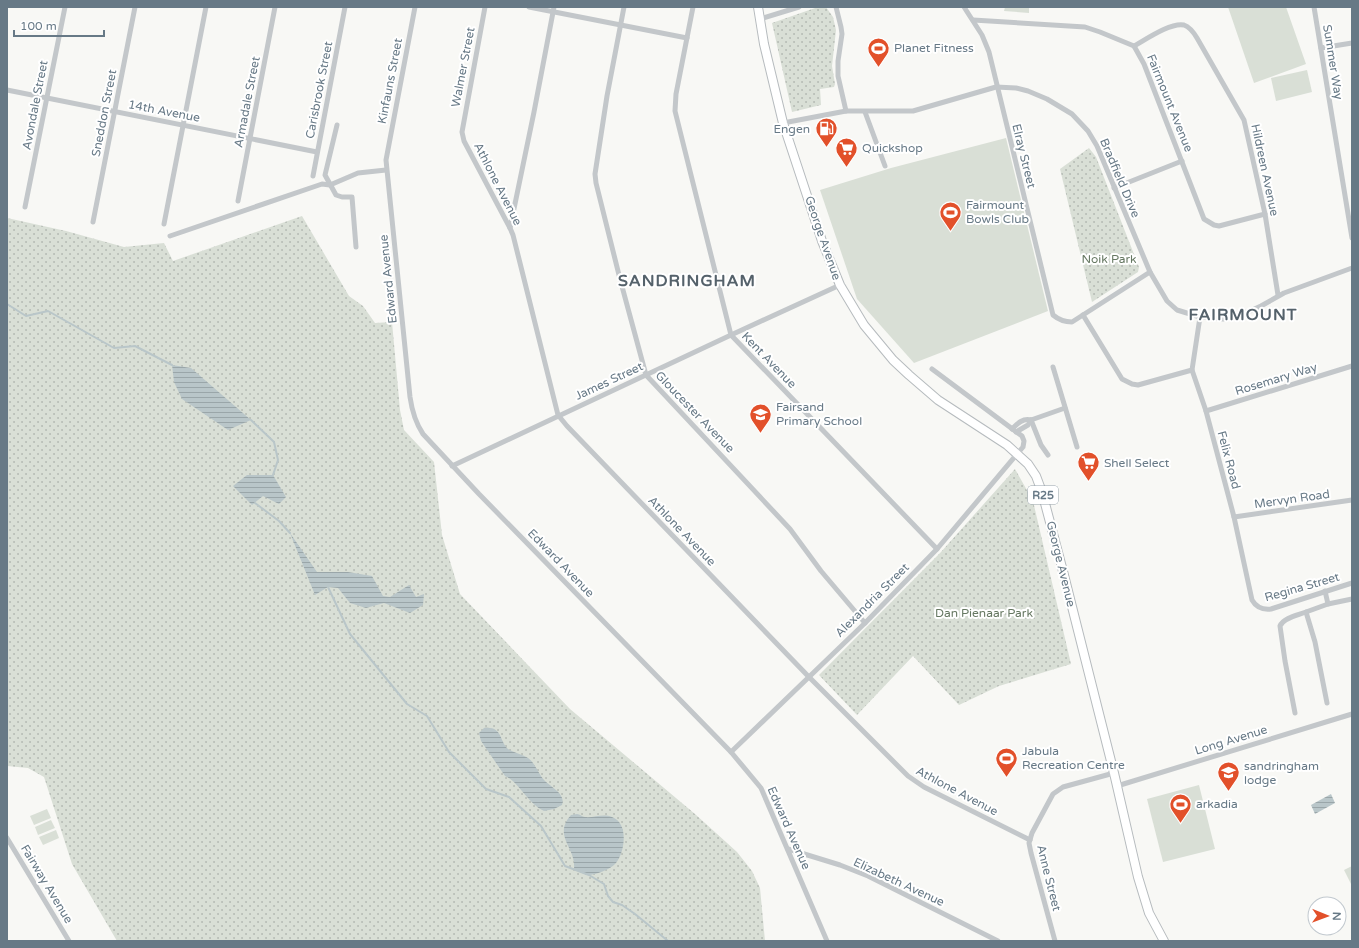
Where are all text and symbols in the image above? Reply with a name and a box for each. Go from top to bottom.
scale bar [14,12,104,38]
text: 100 m [20,19,57,33]
street label: Summer Way [1320,23,1346,101]
street label: Walmer Street [448,25,478,108]
sports icon: Planet Fitness [865,35,891,68]
street label: Kinfauns Street [375,37,405,125]
street label: Carisbrook Street [303,40,335,140]
place label: Planet Fitness [894,41,974,55]
street label: Fairmount Avenue [1144,52,1196,154]
street label: Armadale Street [231,55,263,149]
street label: Avondale Street [19,59,51,151]
street label: Sneddon Street [89,68,119,158]
street label: 14th Avenue [127,97,201,125]
fuel station icon: Engen [813,116,839,149]
place label: Engen [773,122,810,136]
street label: Elray Street [1009,122,1039,190]
street label: Hildreen Avenue [1248,123,1282,218]
supermarket icon: Quickshop [833,135,859,168]
street label: Bradfield Drive [1097,136,1143,220]
street label: Athlone Avenue [471,140,525,228]
place label: Quickshop [862,141,923,155]
street label: George Avenue [802,194,844,282]
place label: Fairmount Bowls Club [966,198,1029,226]
sports icon: Fairmount Bowls Club [937,199,963,232]
street label: Edward Avenue [376,234,400,324]
park label: Noik Park [1081,252,1137,266]
district label: SANDRINGHAM [618,271,756,291]
district label: FAIRMOUNT [1189,305,1297,325]
street label: Kent Avenue [739,329,799,391]
street label: James Street [573,359,646,403]
street label: Rosemary Way [1233,360,1319,398]
street label: Gloucester Avenue [653,368,738,456]
place label: Fairsand Primary School [776,400,862,428]
school or university icon: Fairsand Primary School [748,401,774,434]
street label: Felix Road [1215,430,1243,490]
supermarket icon: Shell Select [1076,450,1102,483]
place label: Shell Select [1104,456,1170,470]
road number: R25 [1028,486,1058,504]
street label: Mervyn Road [1253,487,1331,511]
street label: Athlone Avenue [645,493,719,569]
street label: George Avenue [1044,520,1078,609]
street label: Edward Avenue [525,526,597,600]
street label: Alexandria Street [832,560,912,640]
street label: Regina Street [1263,569,1342,604]
park label: Dan Pienaar Park [935,606,1033,620]
street label: Long Avenue [1193,722,1269,758]
place label: Jabula Recreation Centre [1022,744,1125,772]
sports icon: Jabula Recreation Centre [993,745,1019,778]
place label: sandringham lodge [1244,759,1319,787]
school or university icon: sandringham lodge [1215,760,1241,793]
street label: Athlone Avenue [914,763,1001,819]
street label: Edward Avenue [764,784,814,872]
sports icon: arkadia [1168,791,1194,824]
place label: arkadia [1196,797,1238,811]
street label: Fairway Avenue [18,842,76,926]
street label: Anne Street [1034,843,1064,913]
street label: Elizabeth Avenue [851,855,947,909]
north arrow [1307,896,1347,936]
text: N [1330,912,1343,921]

